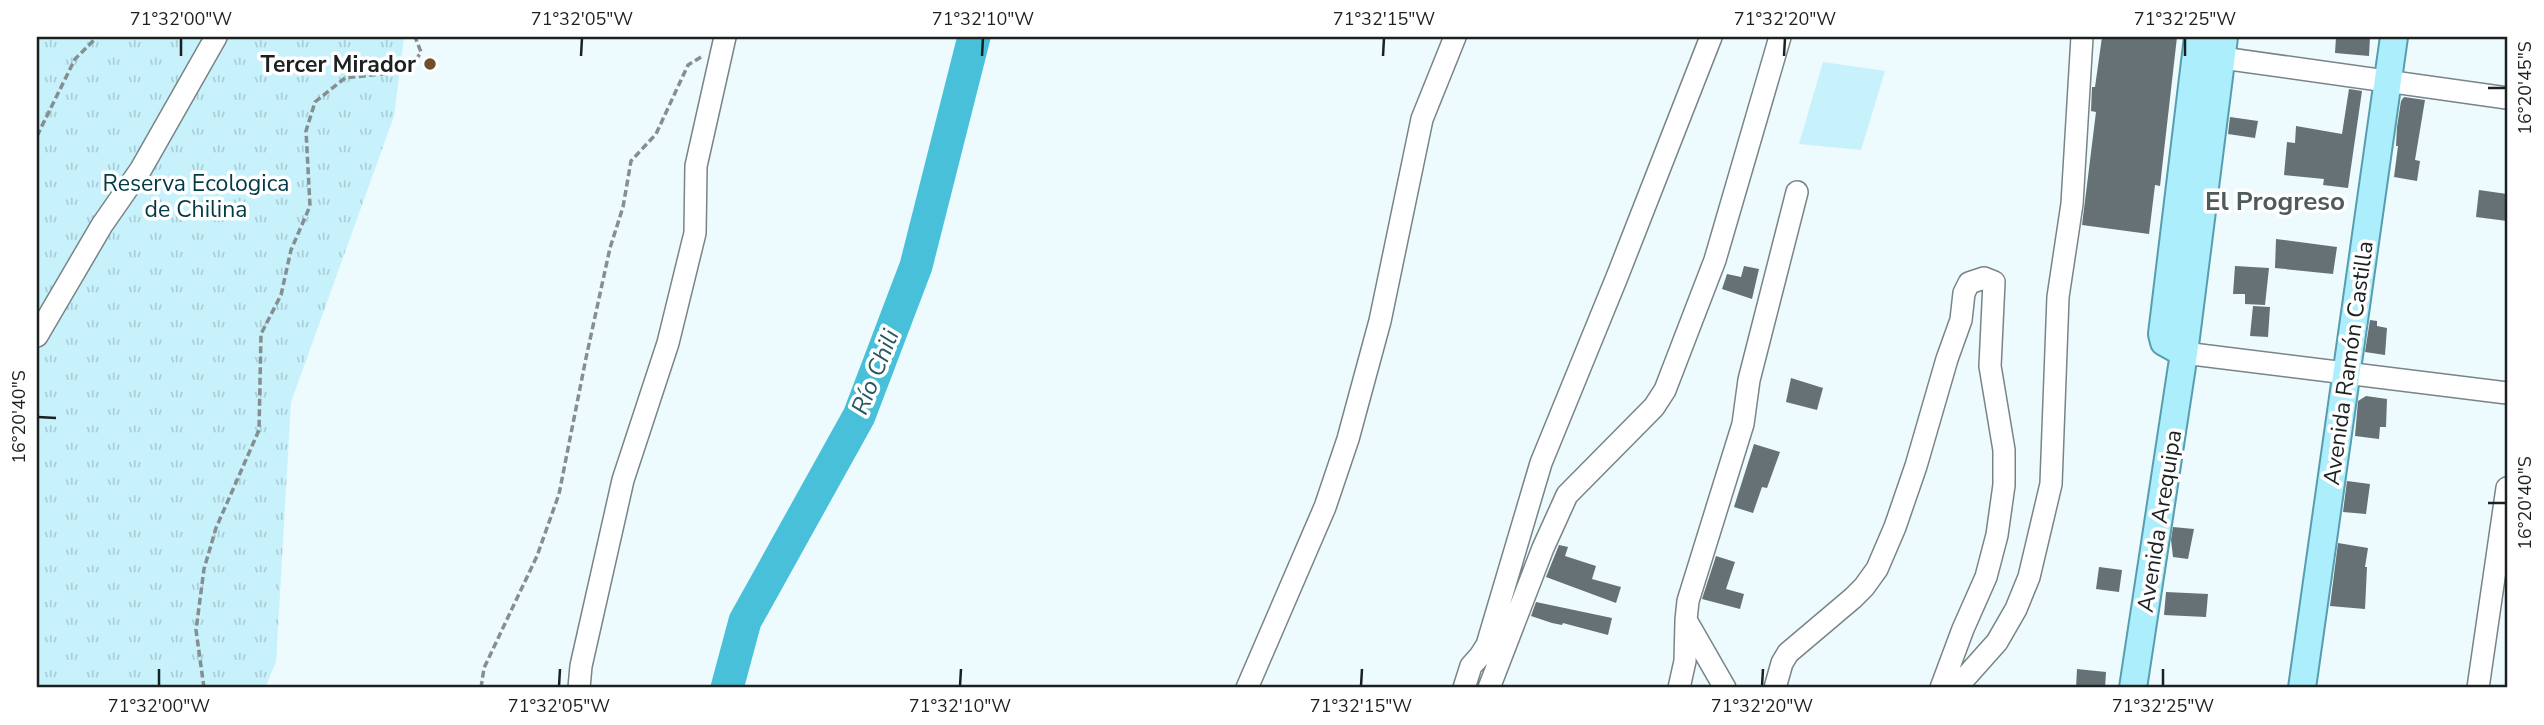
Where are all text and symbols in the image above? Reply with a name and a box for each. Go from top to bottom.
text: 71°32'00"W [130,7,232,31]
text: 71°32'05"W [531,7,633,31]
text: 71°32'10"W [932,7,1034,31]
text: 71°32'15"W [1333,7,1435,31]
text: 71°32'20"W [1734,7,1836,31]
text: 71°32'25"W [2134,7,2236,31]
text: 16°20'45"S [2513,41,2537,135]
place label: Tercer Mirador [261,49,416,80]
marker: Tercer Mirador [422,56,438,72]
park label: Reserva Ecologica de Chilina [103,168,289,225]
district label: El Progreso [2205,184,2345,219]
street label: Avenida Ramón Castilla [2316,239,2381,487]
water label: Río Chili [843,324,907,419]
text: 16°20'40"S [7,370,31,464]
street label: Avenida Arequipa [2130,428,2189,615]
text: 16°20'40"S [2513,456,2537,550]
text: 71°32'00"W [108,694,210,718]
text: 71°32'05"W [508,694,610,718]
text: 71°32'10"W [909,694,1011,718]
text: 71°32'15"W [1310,694,1412,718]
text: 71°32'20"W [1711,694,1813,718]
text: 71°32'25"W [2112,694,2214,718]

